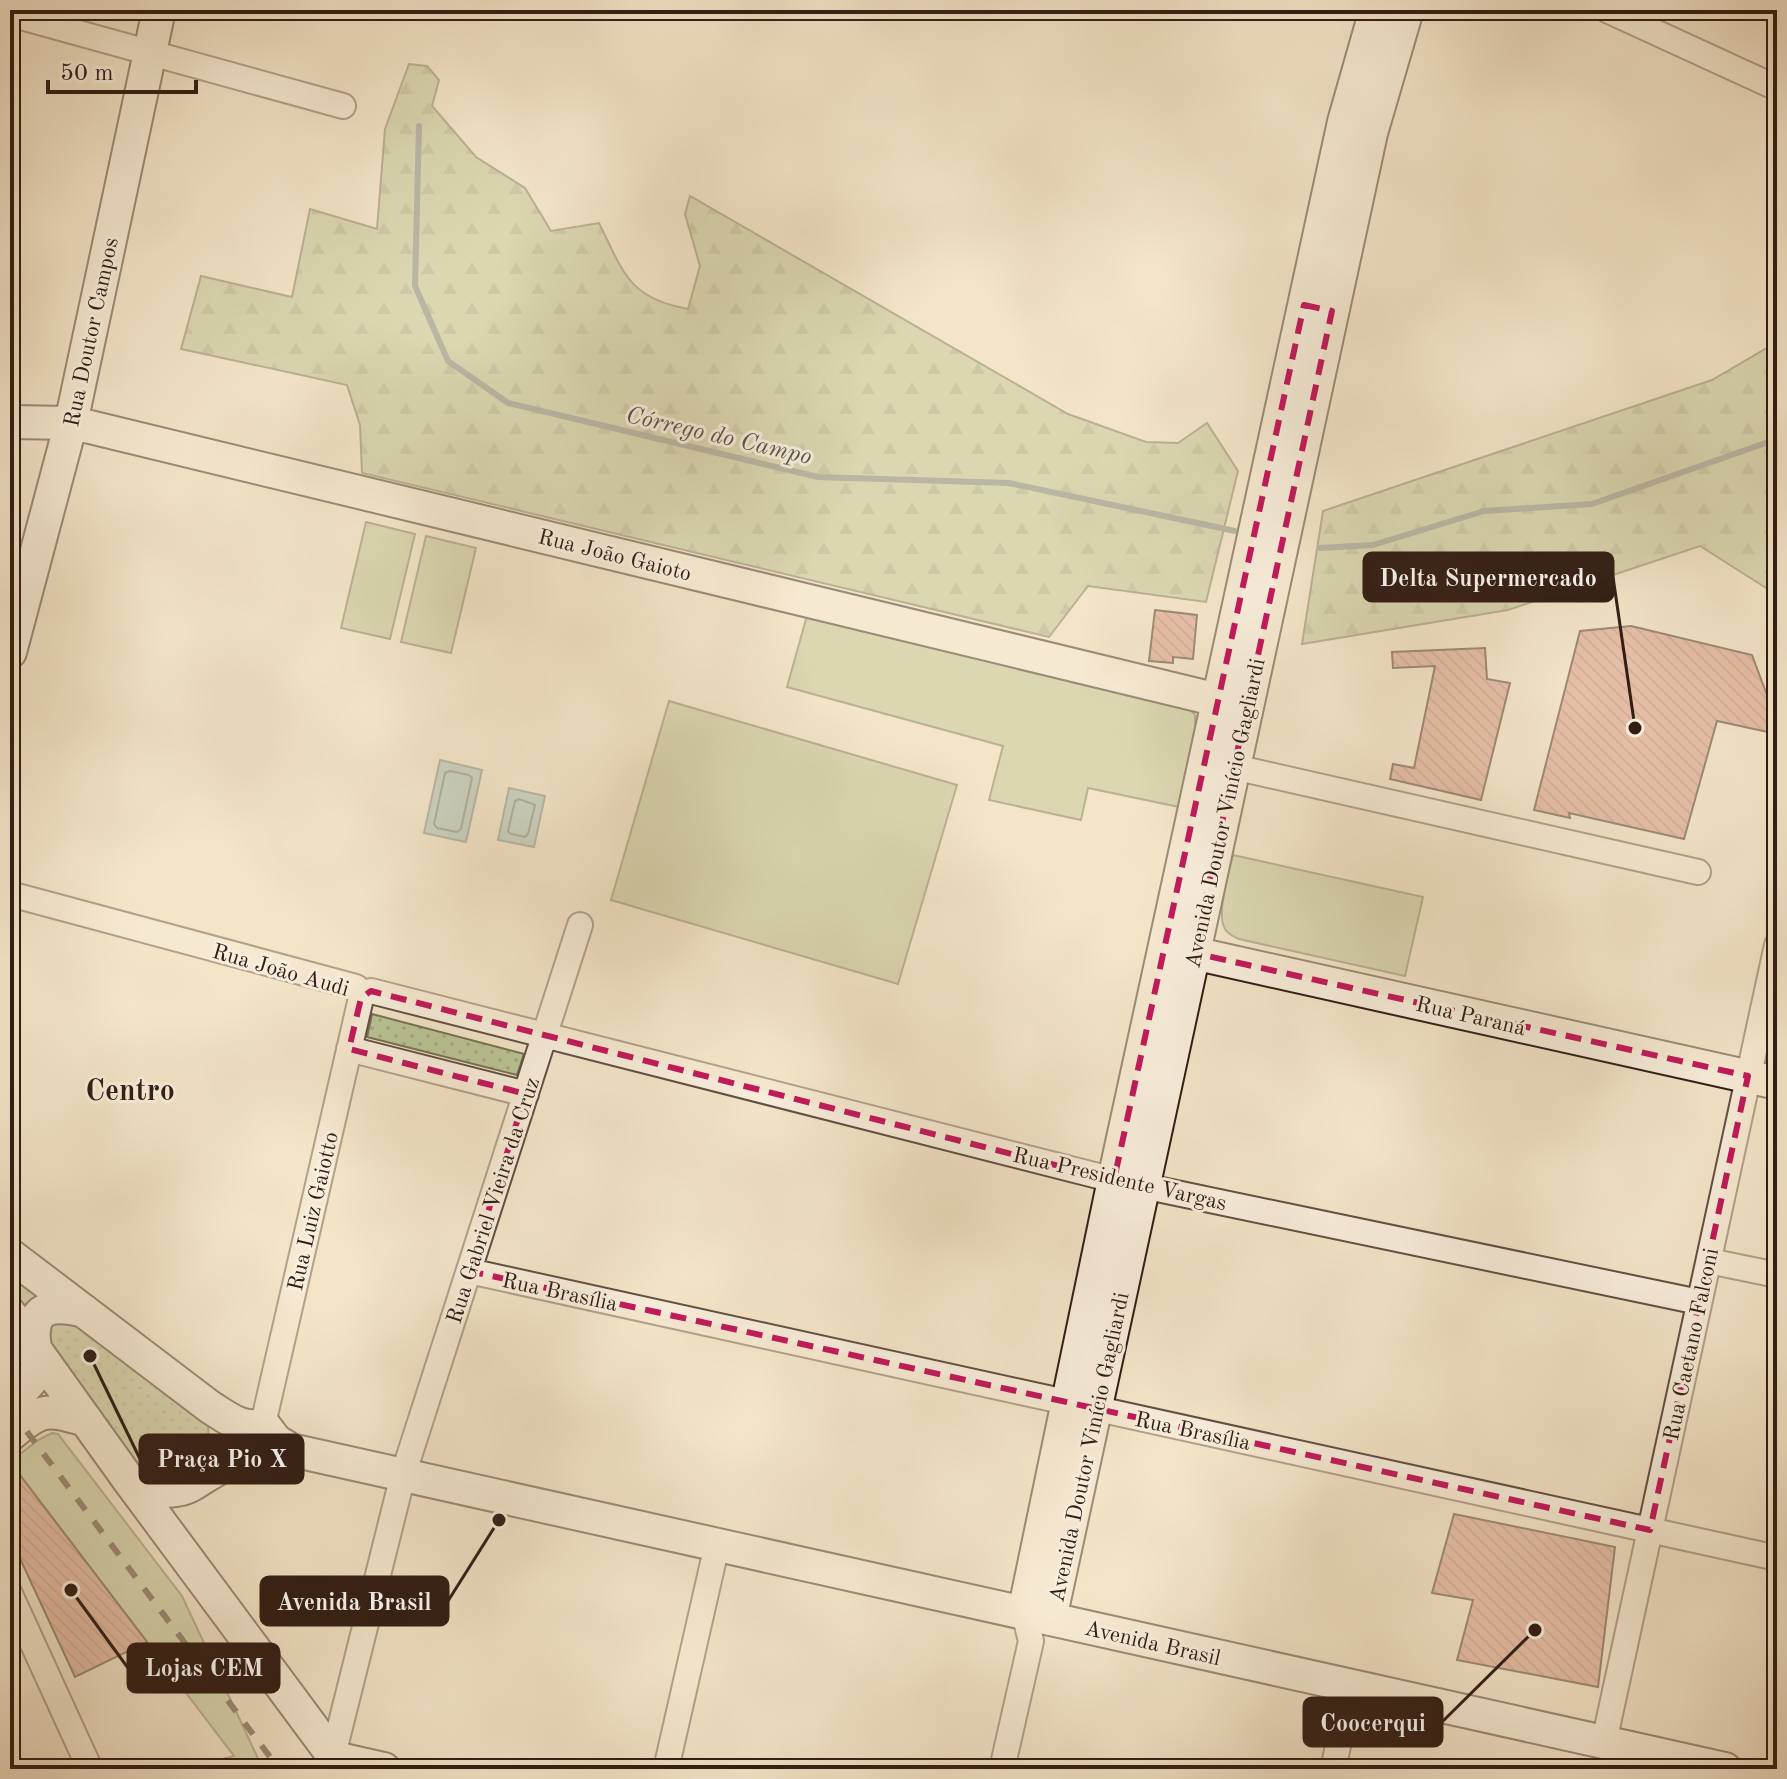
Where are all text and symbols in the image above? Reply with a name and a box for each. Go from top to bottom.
scale bar [48,44,196,94]
text: 50 m [60,62,114,86]
street label: Rua Doutor Campos [61,236,123,429]
water label: Córrego do Campo [623,404,814,470]
street label: Rua João Gaioto [535,526,694,586]
callout: Delta Supermercado [1364,553,1613,601]
text: Delta Supermercado [1379,568,1597,592]
street label: Avenida Doutor Vinício Gagliardi [1182,656,1270,970]
street label: Rua João Audi [210,941,351,1001]
street label: Rua Paraná [1413,994,1528,1040]
street label: Rua Gabriel Vieira da Cruz [444,1075,544,1326]
district label: Centro [85,1077,175,1107]
street label: Rua Luiz Gaiotto [285,1130,343,1293]
street label: Rua Presidente Vargas [1010,1145,1229,1215]
street label: Rua Caetano Falconi [1661,1246,1723,1443]
street label: Rua Brasília [500,1270,620,1316]
street label: Avenida Doutor Vinício Gagliardi [1046,1290,1134,1604]
street label: Rua Brasília [1133,1409,1253,1455]
callout: Praça Pio X [140,1435,303,1483]
text: Praça Pio X [157,1449,287,1473]
callout: Avenida Brasil [261,1577,448,1625]
text: Avenida Brasil [276,1592,432,1616]
street label: Avenida Brasil [1082,1618,1223,1670]
callout: Lojas CEM [128,1644,279,1692]
text: Lojas CEM [145,1658,263,1682]
callout: Coocerqui [1304,1698,1442,1746]
text: Coocerqui [1320,1713,1426,1737]

